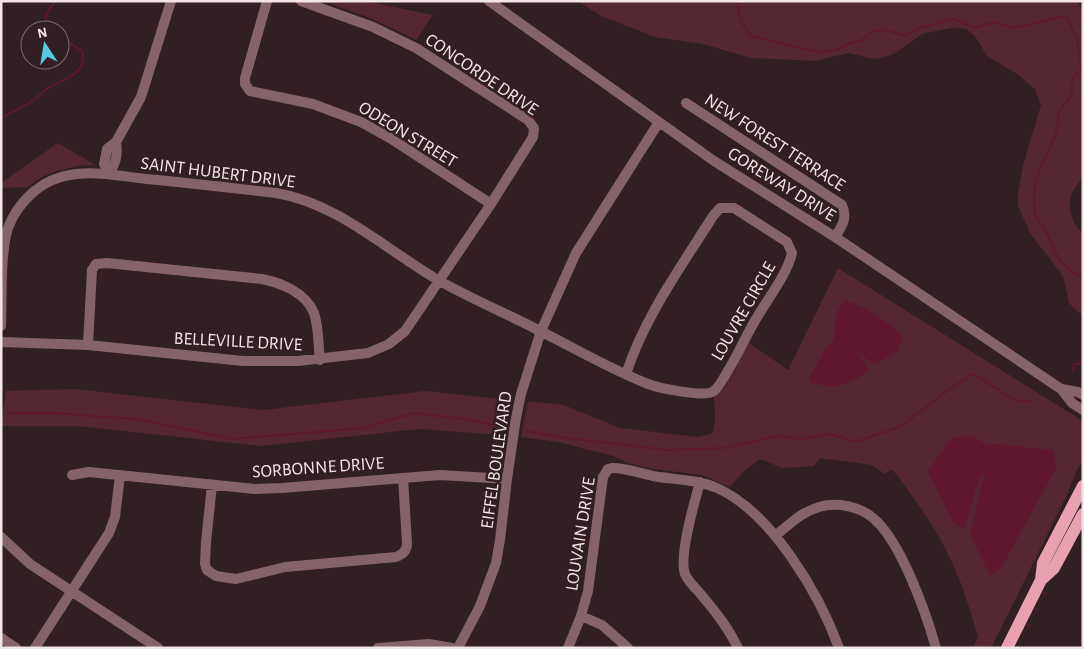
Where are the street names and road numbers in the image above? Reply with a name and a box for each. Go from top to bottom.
street label: CONCORDE DRIVE [422,31,541,119]
street label: NEW FOREST TERRACE [701,91,848,195]
street label: ODEON STREET [355,98,460,171]
street label: GOREWAY DRIVE [724,144,839,225]
street label: SAINT HUBERT DRIVE [140,155,296,191]
street label: LOUVRE CIRCLE [708,259,780,364]
street label: BELLEVILLE DRIVE [173,330,303,354]
street label: EIFFEL BOULEVARD [478,390,516,530]
street label: SORBONNE DRIVE [251,454,385,482]
street label: LOUVAIN DRIVE [563,476,599,592]

